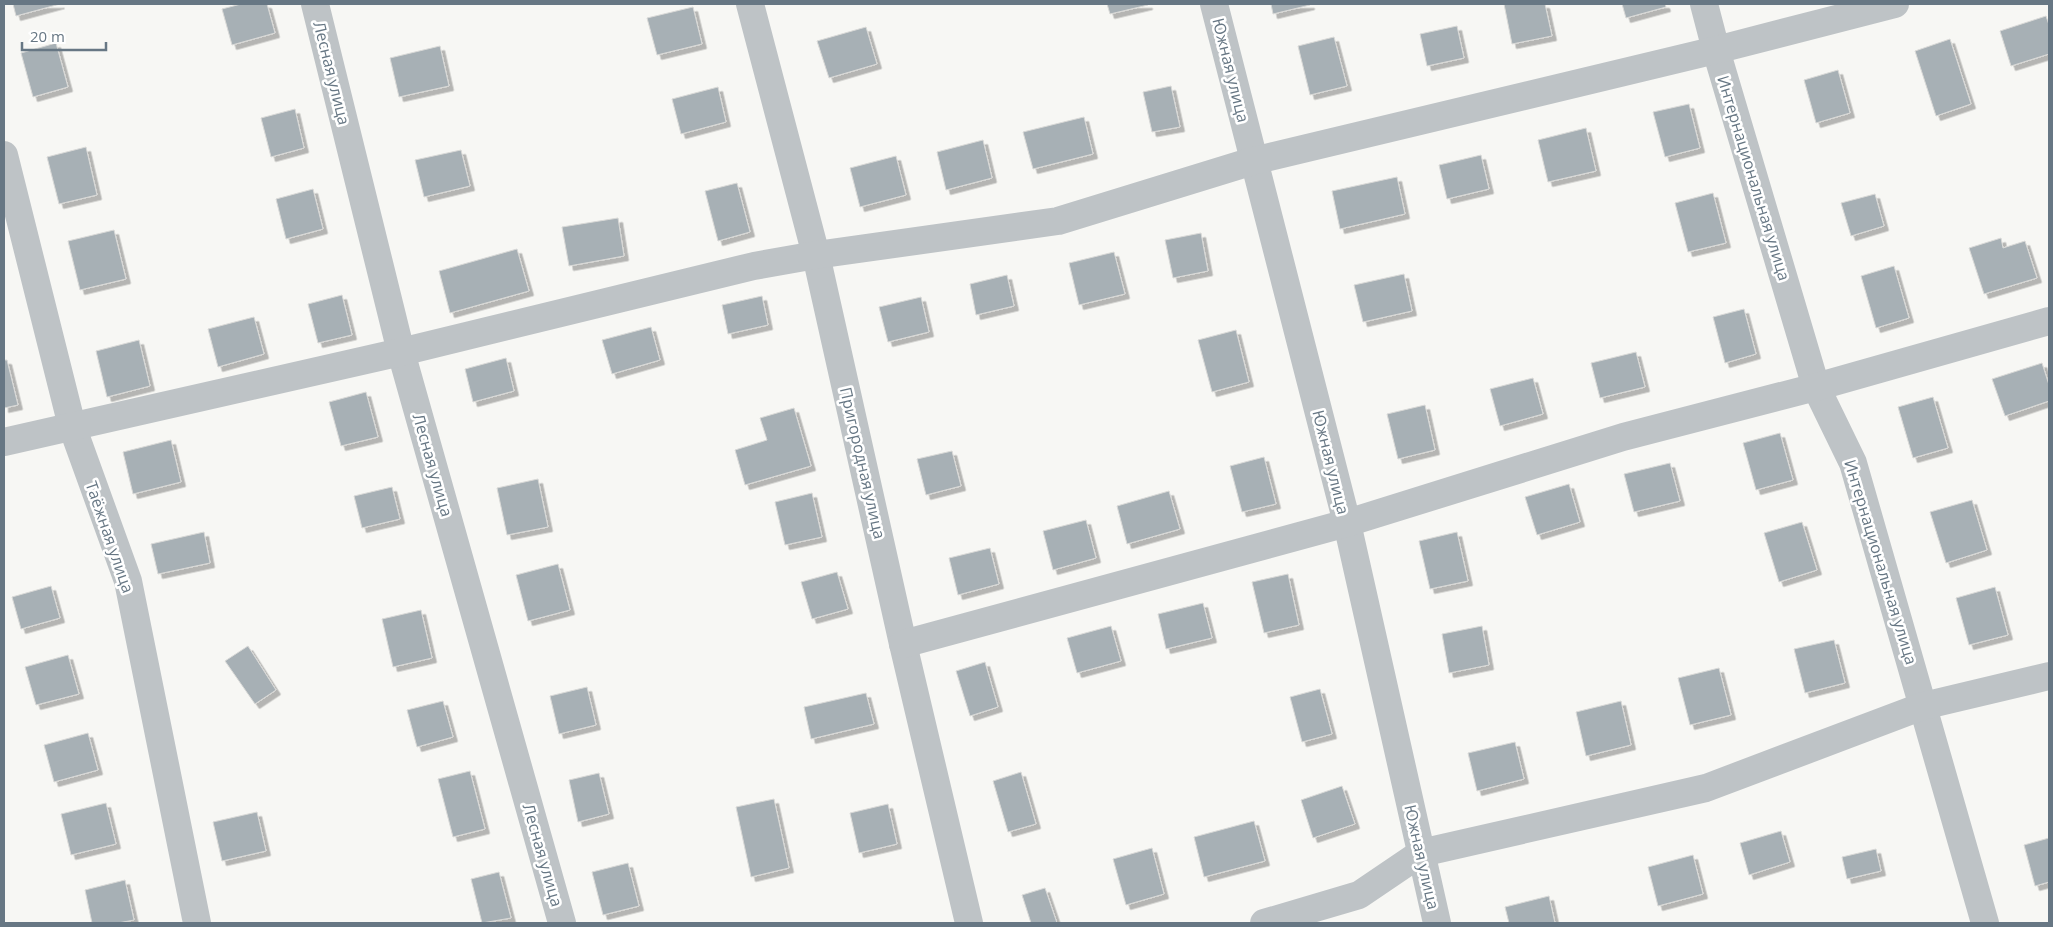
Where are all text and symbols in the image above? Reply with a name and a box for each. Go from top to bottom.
street label: Южная улица [1207,16,1255,124]
street label: Лесная улица [308,19,356,127]
scale bar [22,20,106,52]
text: 20 m [30,26,65,46]
street label: Интернациональная улица [1712,73,1796,283]
street label: Пригородная улица [835,385,891,541]
street label: Южная улица [1307,408,1355,516]
street label: Лесная улица [408,411,458,519]
street label: Интернациональная улица [1839,457,1923,667]
street label: Таёжная улица [81,478,139,596]
street label: Лесная улица [518,801,568,909]
street label: Южная улица [1399,802,1445,912]

